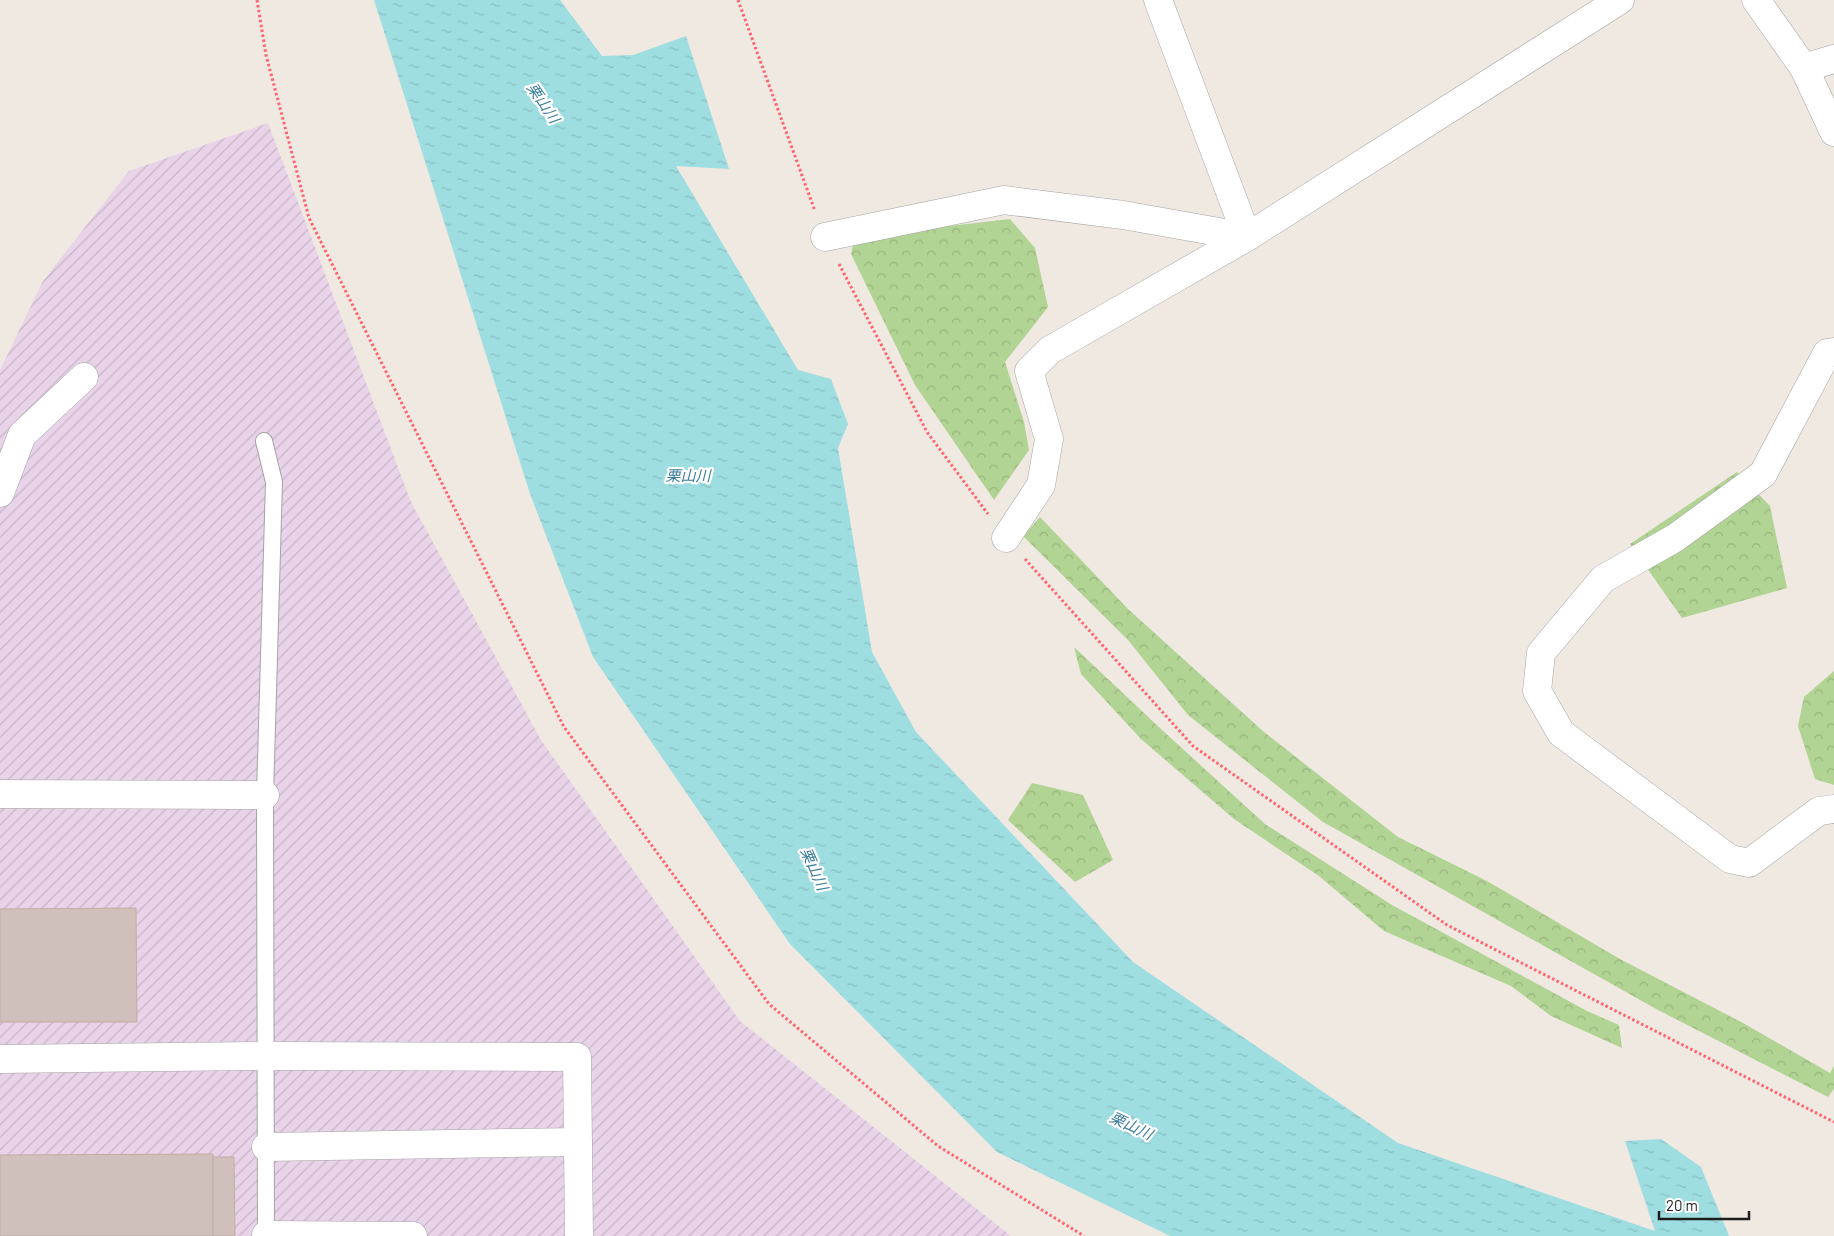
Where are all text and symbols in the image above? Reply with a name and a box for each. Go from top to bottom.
water label: 栗山川 [524,79,565,128]
water label: 栗山川 [665,466,712,484]
water label: 栗山川 [798,844,833,895]
water label: 栗山川 [1107,1107,1157,1144]
scale bar [1659,1188,1749,1220]
text: 20 m [1666,1196,1698,1214]

